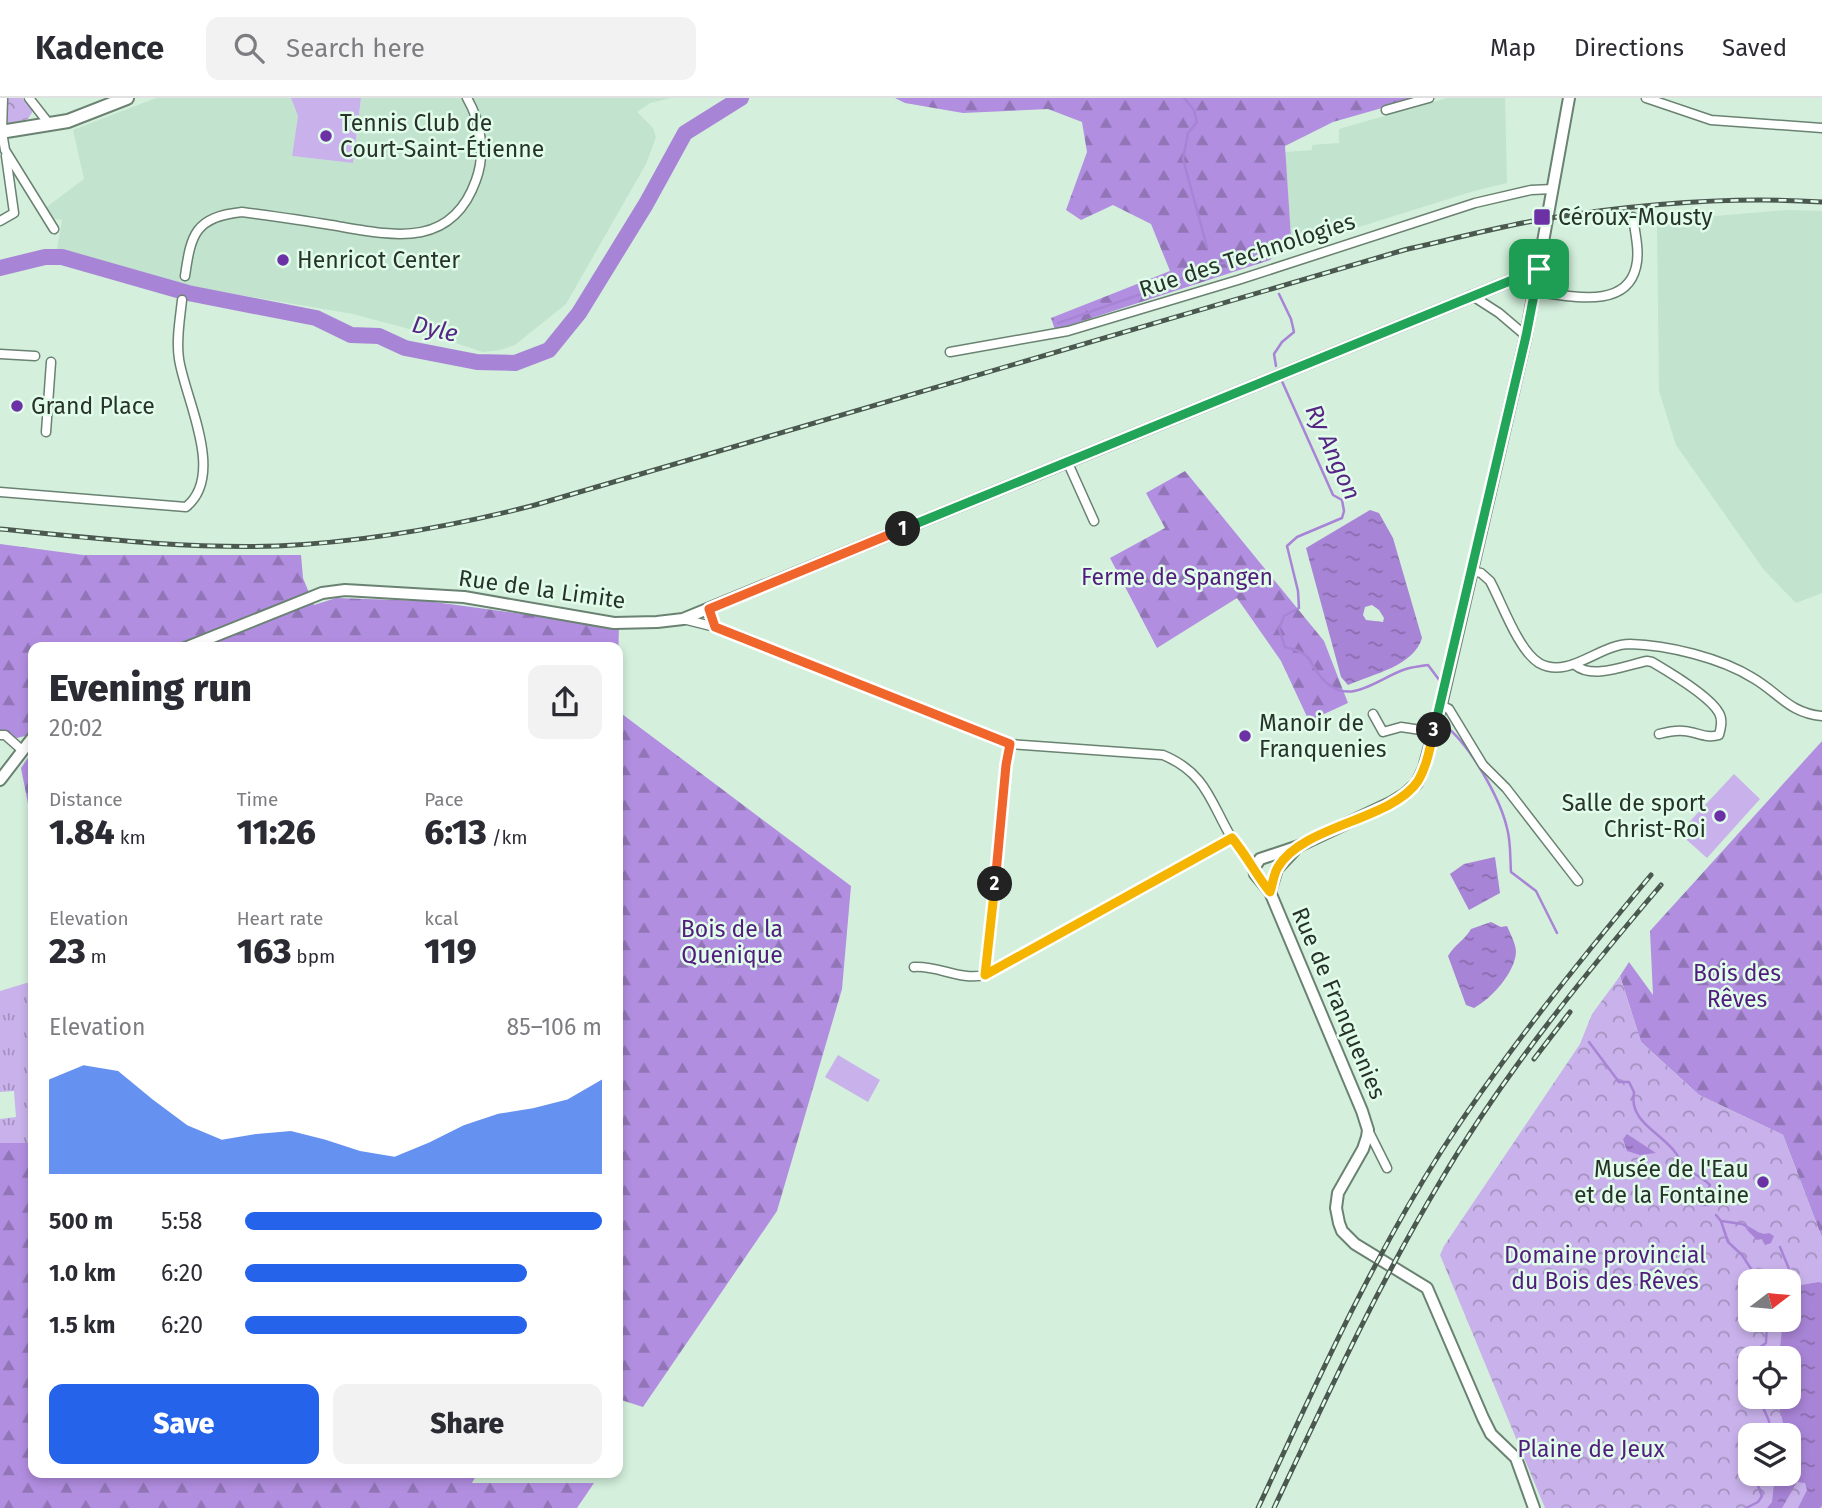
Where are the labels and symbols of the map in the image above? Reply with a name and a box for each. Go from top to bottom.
place label: Tennis Club de Court-Saint-Étienne [340,109,544,163]
marker: Tennis Club de Court-Saint-Étienne [318,128,334,144]
place label: Céroux-Mousty [1558,203,1713,231]
street label: Rue des Technologies [1135,207,1359,303]
marker: Céroux-Mousty [1532,207,1552,227]
pin [1509,239,1569,299]
place label: Henricot Center [297,246,460,274]
marker: Henricot Center [275,252,291,268]
water label: Dyle [409,310,461,348]
place label: Grand Place [31,392,155,420]
marker: Grand Place [9,398,25,414]
water label: Ry Angon [1300,400,1366,504]
pin: 1 [886,512,920,546]
street label: Rue de la Limite [457,563,627,615]
park label: Ferme de Spangen [1081,563,1273,591]
place label: Manoir de Franquenies [1259,709,1386,763]
pin: 3 [1416,712,1452,748]
marker: Manoir de Franquenies [1237,728,1253,744]
place label: Salle de sport Christ-Roi [1562,789,1707,843]
marker: Salle de sport Christ-Roi [1712,808,1728,824]
pin: 2 [978,866,1012,902]
street label: Rue de Franquenies [1286,903,1392,1103]
park label: Bois de la Quenique [681,915,783,969]
park label: Bois des Rêves [1693,959,1781,1013]
place label: Musée de l'Eau et de la Fontaine [1574,1155,1749,1209]
marker: Musée de l'Eau et de la Fontaine [1755,1174,1771,1190]
park label: Domaine provincial du Bois des Rêves [1504,1241,1706,1295]
north arrow [1738,1269,1801,1332]
park label: Plaine de Jeux [1517,1435,1666,1463]

